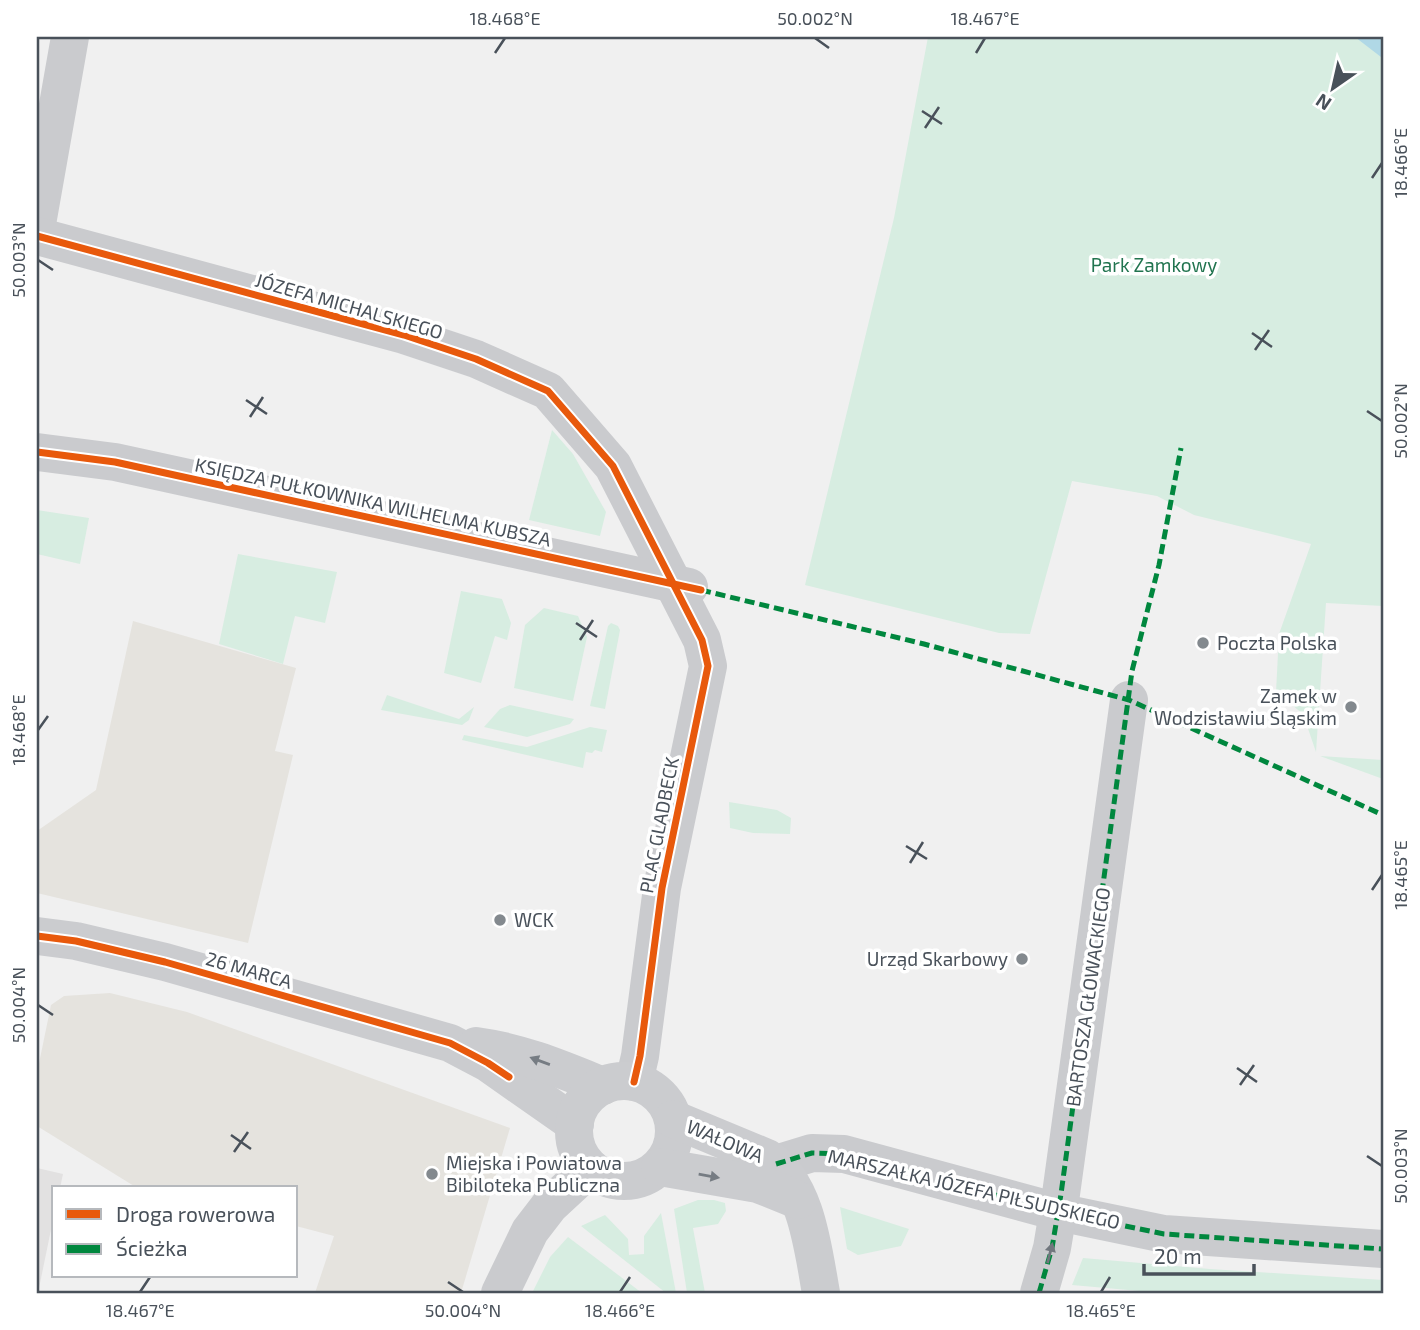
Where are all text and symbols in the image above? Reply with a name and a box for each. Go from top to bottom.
text: 18.468°E [470,7,540,29]
text: 50.002°N [777,7,853,29]
text: 18.467°E [950,7,1020,29]
north arrow [1298,52,1368,122]
text: N [1311,89,1335,116]
text: 18.466°E [1389,128,1411,198]
text: 50.003°N [7,222,29,298]
park label: Park Zamkowy [1091,253,1217,276]
street label: JÓZEFA MICHALSKIEGO [253,268,446,343]
text: 50.002°N [1389,383,1411,459]
street label: KSIĘDZA PUŁKOWNIKA WILHELMA KUBSZA [193,452,553,551]
place label: Poczta Polska [1217,631,1337,654]
marker: Poczta Polska [1195,635,1211,651]
place label: Zamek w Wodzisławiu Śląskim [1154,684,1337,729]
text: 18.468°E [7,695,29,765]
marker: Zamek w Wodzisławiu Śląskim [1343,699,1359,715]
street label: PLAC GLADBECK [634,755,683,895]
text: 18.465°E [1389,840,1411,910]
street label: BARTOSZA GŁOWACKIEGO [1061,886,1114,1108]
place label: WCK [514,908,554,931]
marker: WCK [492,912,508,928]
street label: 26 MARCA [203,946,295,993]
place label: Urząd Skarbowy [867,947,1008,970]
marker: Urząd Skarbowy [1014,951,1030,967]
text: 50.004°N [7,967,29,1043]
one-way arrow [529,1055,550,1066]
street label: WAŁOWA [683,1114,767,1167]
text: 50.003°N [1389,1128,1411,1204]
street label: MARSZAŁKA JÓZEFA PIŁSUDSKIEGO [826,1144,1122,1233]
place label: Miejska i Powiatowa Bibiloteka Publiczna [446,1151,622,1196]
marker: Miejska i Powiatowa Bibiloteka Publiczna [424,1166,440,1182]
one-way arrow [698,1170,720,1181]
legend [52,1186,298,1278]
text: Droga rowerowa [116,1201,275,1226]
scale bar [1144,1232,1254,1276]
text: Ścieżka [116,1235,187,1260]
one-way arrow [1045,1242,1056,1264]
text: 20 m [1154,1243,1202,1268]
text: 18.467°E [105,1299,175,1321]
text: 50.004°N [425,1299,501,1321]
text: 18.466°E [585,1299,655,1321]
text: 18.465°E [1066,1299,1136,1321]

